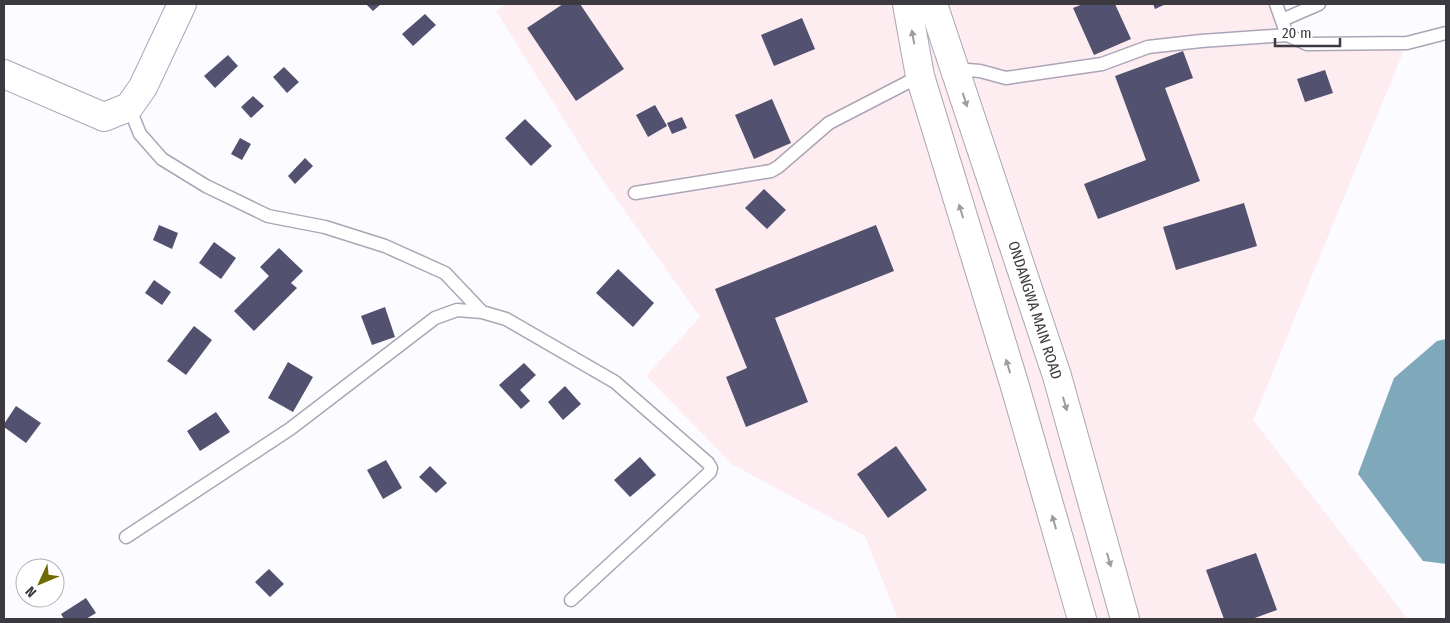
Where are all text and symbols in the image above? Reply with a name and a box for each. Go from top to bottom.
scale bar [1275,15,1340,47]
text: 20 m [1282,24,1312,42]
one-way arrow [909,29,917,45]
one-way arrow [961,93,969,108]
one-way arrow [957,203,965,218]
street label: ONDANGWA MAIN ROAD [1004,239,1066,381]
one-way arrow [1004,358,1012,373]
one-way arrow [1061,396,1069,411]
one-way arrow [1050,514,1058,529]
one-way arrow [1105,553,1113,568]
north arrow [15,558,65,608]
text: N [22,583,40,601]

